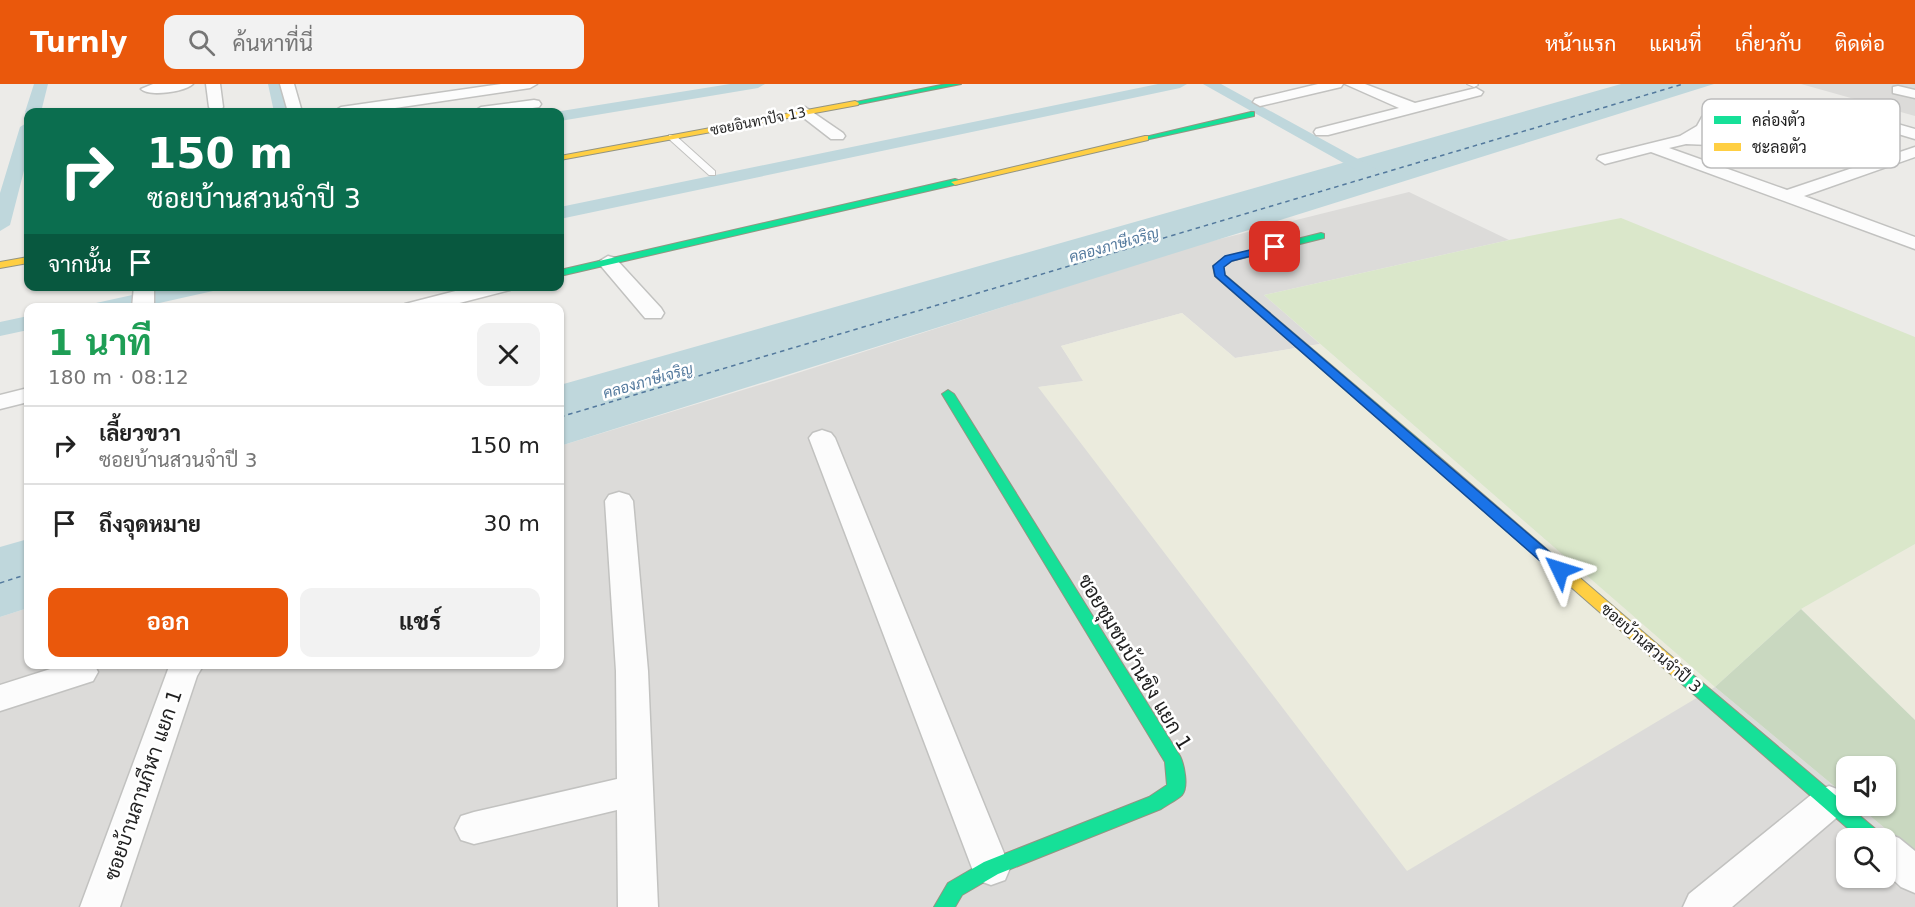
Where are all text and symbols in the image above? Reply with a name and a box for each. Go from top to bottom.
search box [164,15,584,69]
text: Turnly [30,26,128,59]
icon: search [185,26,218,59]
text: ค้นหาที่นี่ [233,31,313,56]
text: หน้าแรก [1545,32,1616,56]
text: แผนที่ [1649,32,1702,56]
text: เกี่ยวกับ [1735,32,1802,56]
text: ติดต่อ [1835,32,1885,56]
legend [1702,99,1900,168]
street label: ซอยอินทาปัจ 13 [709,104,807,138]
text: คล่องตัว [1752,110,1806,130]
text: 150 m [147,129,293,178]
icon: right [48,132,126,210]
text: ชะลอตัว [1752,137,1807,157]
text: ซอยบ้านสวนจำปี 3 [147,183,361,214]
pin [1249,221,1300,272]
water label: คลองภาษีเจริญ [1067,222,1162,266]
icon: arrive [1258,230,1291,263]
icon: arrive [124,246,157,279]
text: จากนั้น [48,252,112,277]
text: 1 นาที [48,322,152,363]
button: close [477,323,540,386]
water label: คลองภาษีเจริญ [601,358,696,402]
text: 180 m · 08:12 [48,365,189,389]
text: เลี้ยวขวา [99,421,181,446]
icon: right [48,429,81,462]
text: 150 m [470,433,540,458]
text: ซอยบ้านสวนจำปี 3 [99,448,257,472]
icon: arrive [48,507,81,540]
text: 30 m [484,511,540,536]
text: ถึงจุดหมาย [99,512,201,537]
position arrow [1528,538,1592,602]
street label: ซอยชุมชนบ้านขิง แยก 1 [1071,570,1197,755]
button: ออก [48,588,288,657]
button: แชร์ [300,588,540,657]
street label: ซอยบ้านสวนจำปี 3 [1597,598,1706,697]
street label: ซอยบ้านลานกีฬา แยก 1 [98,686,187,884]
map controls [1836,756,1896,888]
button: sound [1836,756,1896,816]
button: search [1836,828,1896,888]

